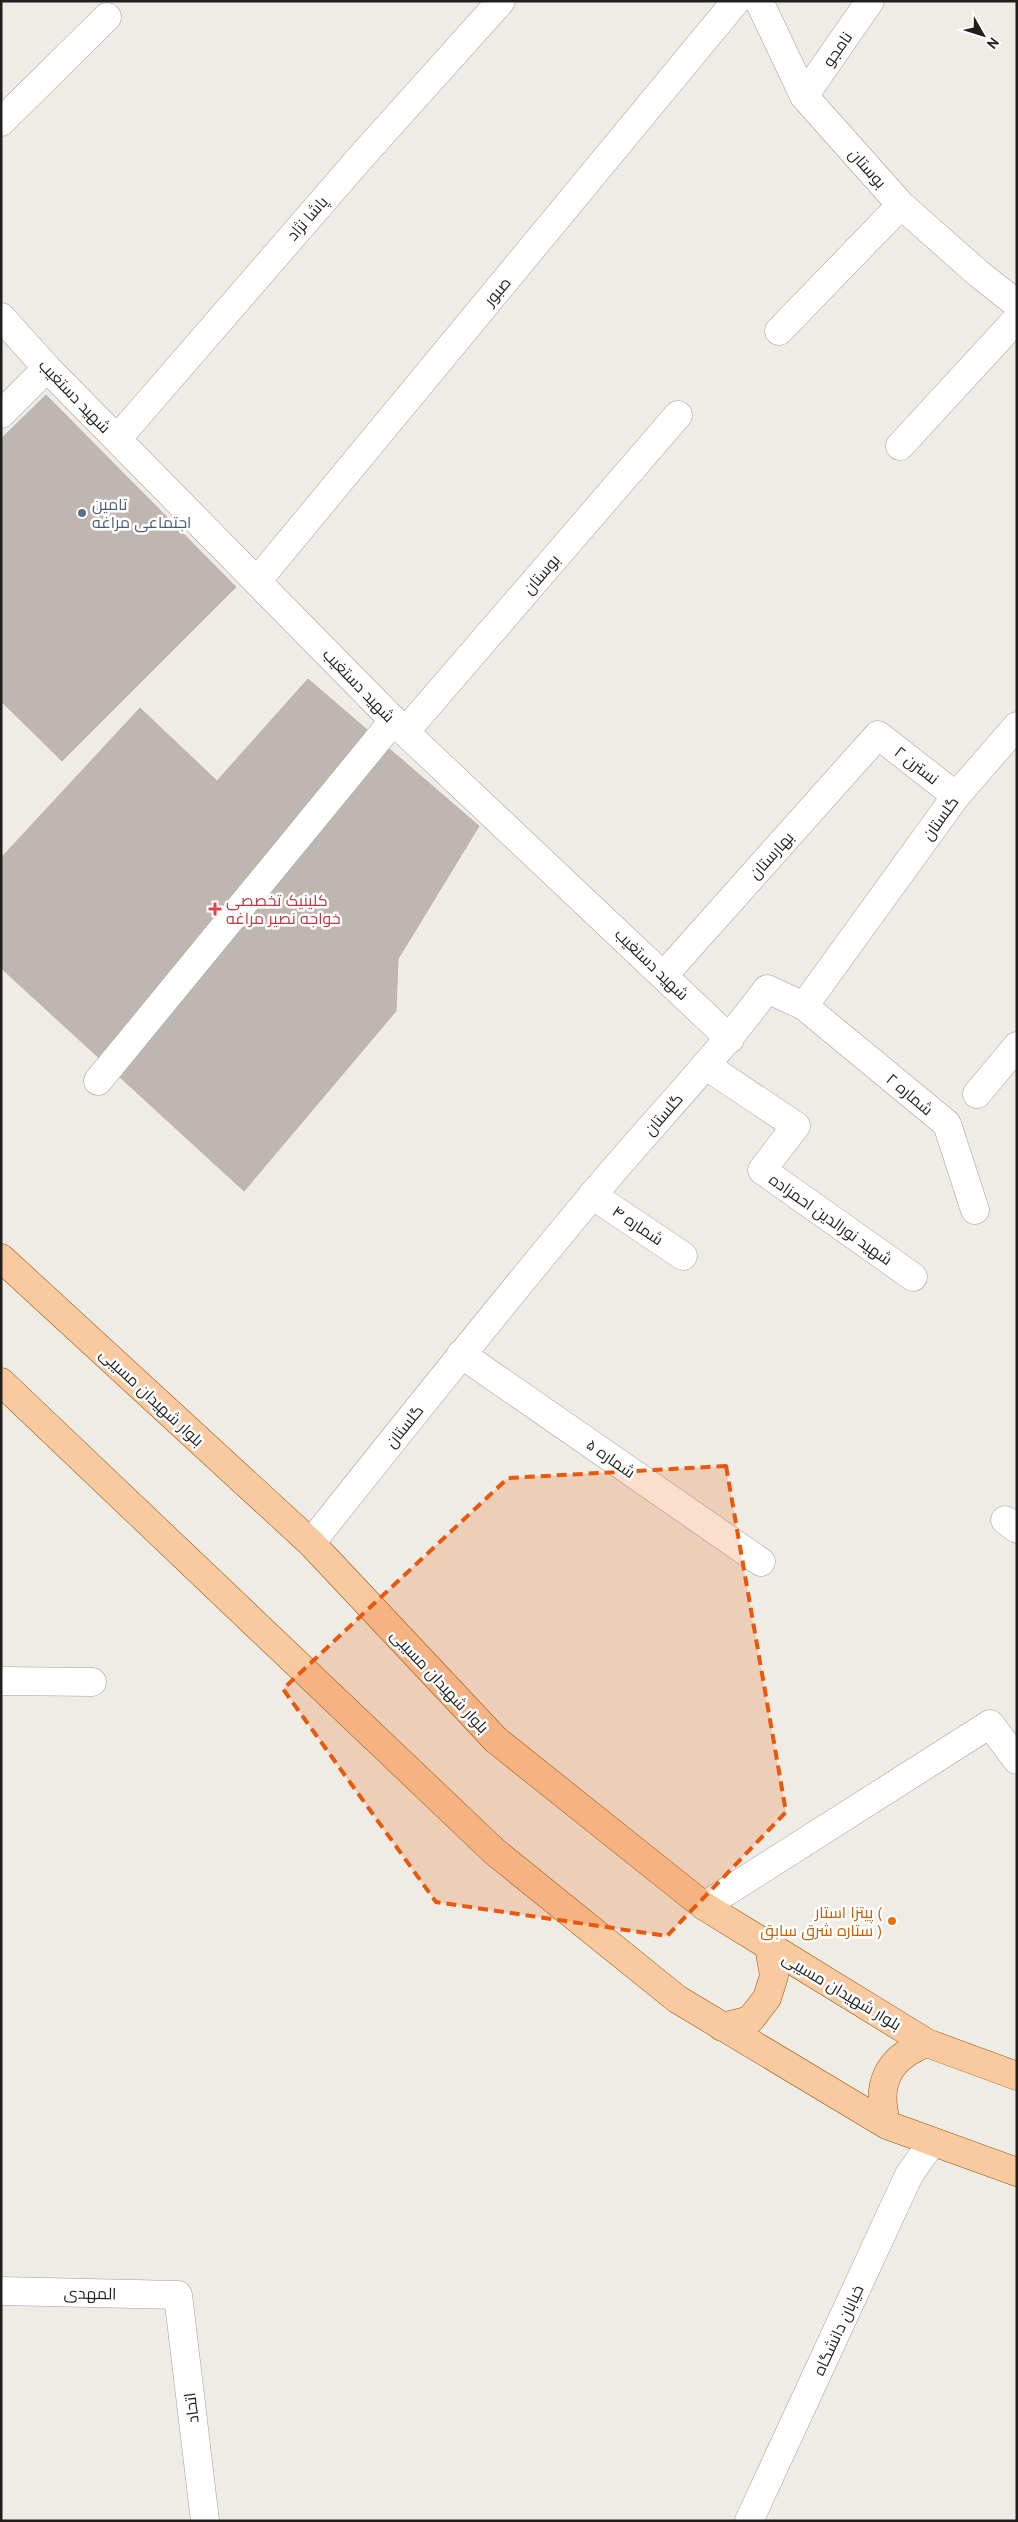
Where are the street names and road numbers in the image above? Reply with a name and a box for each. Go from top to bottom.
street label: نامجو [818,28,856,70]
street label: بوستان [844,144,891,193]
street label: پاشا نژاد [282,191,334,246]
street label: صبور [479,273,515,310]
street label: شهید دستغیب [34,355,115,438]
street label: بوستان [518,550,565,599]
street label: شهید دستغیب [318,644,399,727]
street label: نسترن ۲ [890,741,943,789]
street label: گلستان [917,792,963,845]
street label: بهارستان [744,827,798,884]
street label: شهید دستغیب [610,924,693,1005]
street label: شماره ۲ [882,1069,938,1119]
street label: گلستان [639,1089,688,1140]
street label: شهید نورالدین احمزاده [765,1169,897,1270]
street label: شماره ۴ [609,1201,667,1249]
street label: بلوار شهیدان مسیبی [95,1344,208,1451]
street label: گلستان [381,1400,428,1452]
street label: شماره ۵ [583,1434,639,1482]
street label: بلوار شهیدان مسیبی [386,1625,493,1738]
street label: بلوار شهیدان مسیبی [778,1948,905,2035]
street label: خیابان دانشگاه [808,2282,869,2379]
street label: المهدی [63,2283,117,2304]
street label: اتحاد [179,2392,203,2424]

